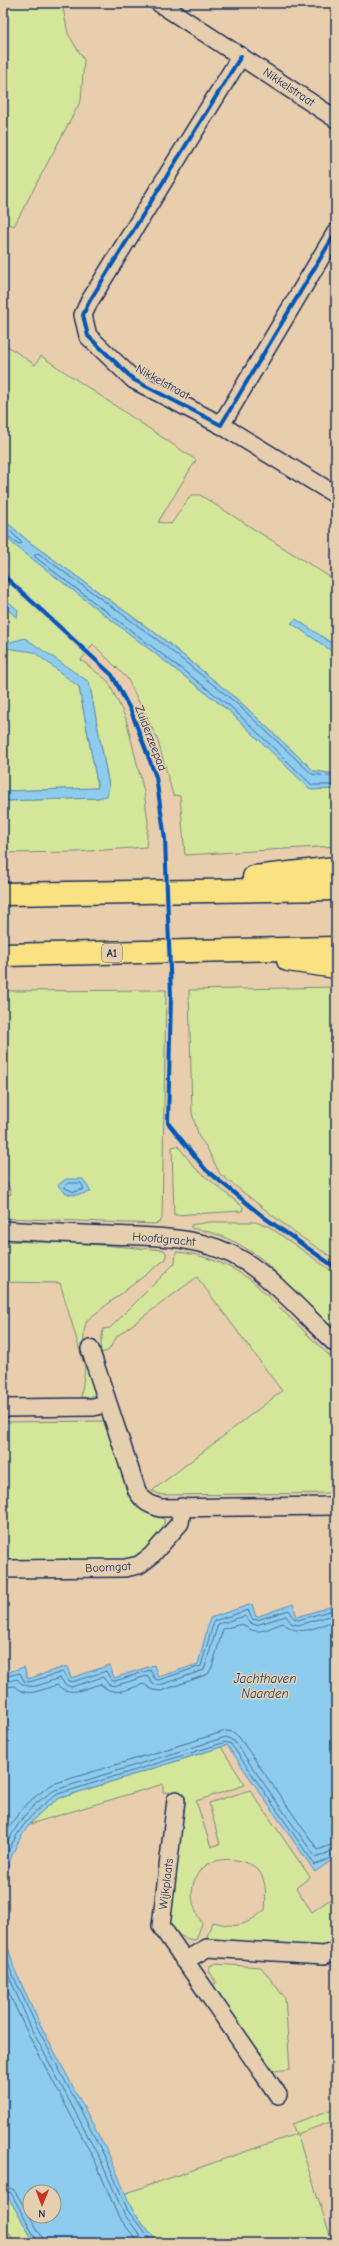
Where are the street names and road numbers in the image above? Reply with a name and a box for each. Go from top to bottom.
street label: Nikkelstraat [260,65,318,110]
street label: Nikkelstraat [134,361,193,403]
street label: Zuiderzeepad [132,703,170,773]
road number: A1 [102,944,122,962]
street label: Hoofdgracht [132,1229,197,1249]
street label: Boomgat [85,1559,132,1575]
street label: Wijkplaats [156,1858,176,1910]

